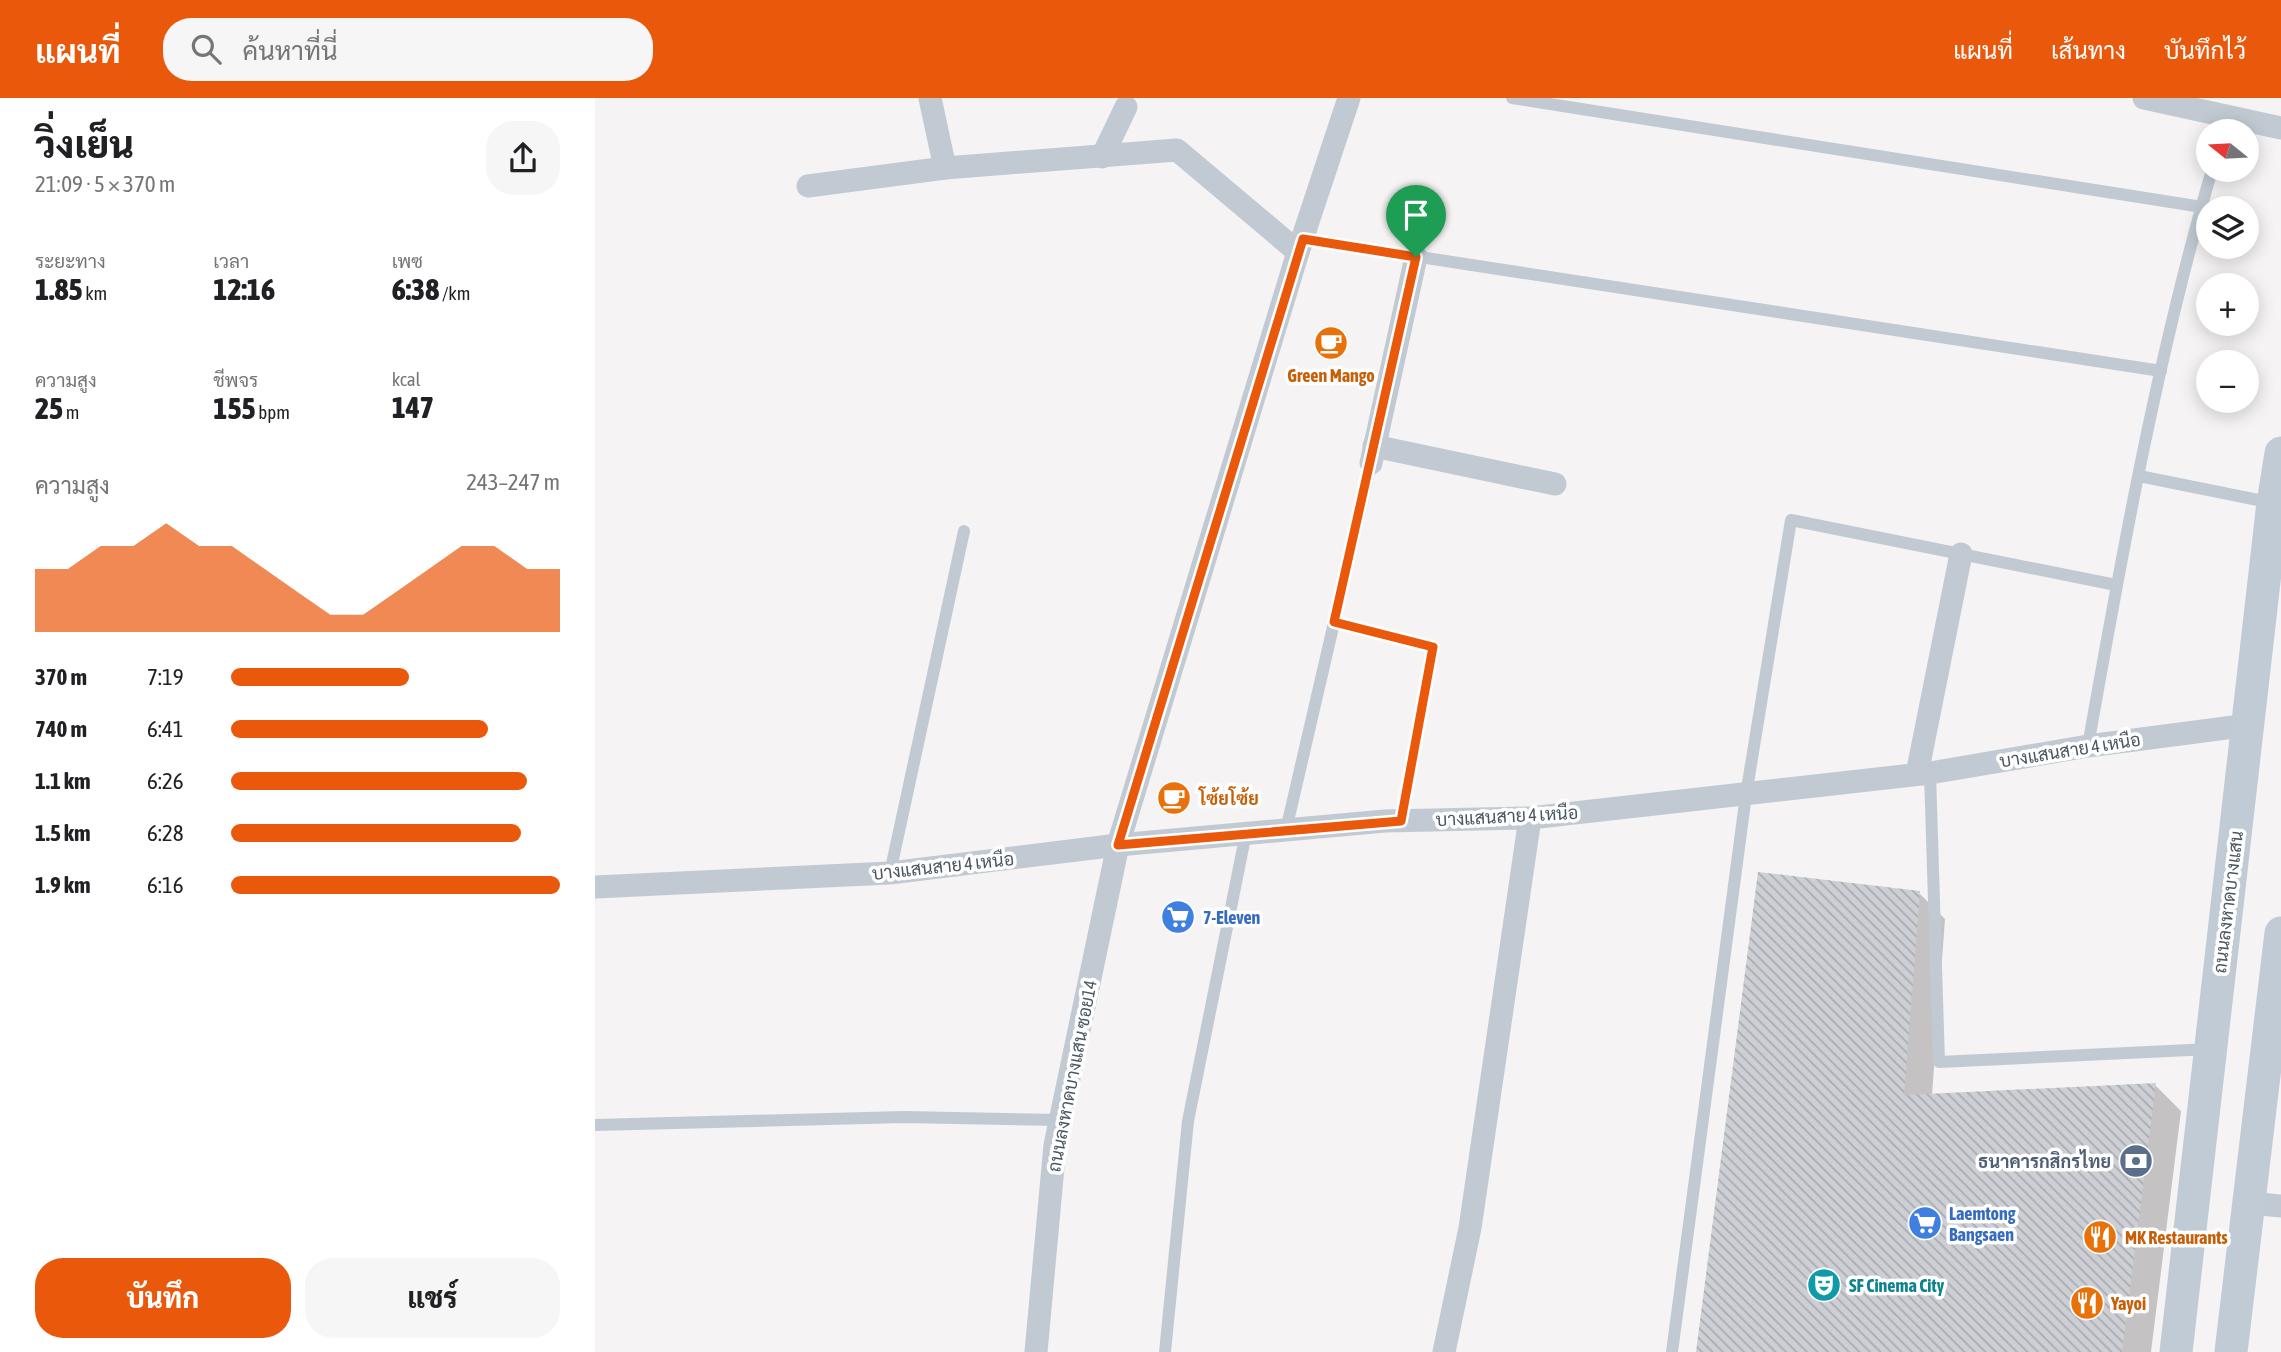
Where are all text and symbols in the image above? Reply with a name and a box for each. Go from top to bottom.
search box [163,18,653,81]
icon: search [187,30,225,68]
text: แผนที่ [35,32,121,70]
text: ค้นหาที่นี่ [243,36,338,66]
text: แผนที่ [1953,37,2013,64]
text: เส้นทาง [2051,37,2126,64]
text: บันทึกไว้ [2164,37,2246,64]
north arrow [2196,119,2259,182]
map controls [2196,119,2259,413]
button: share [486,121,560,195]
text: วิ่งเย็น [35,123,134,166]
text: 21:09 · 5 × 370 m [35,171,175,197]
pin [1386,185,1446,257]
icon: arrive [1397,196,1435,234]
button: layers [2196,196,2259,259]
text: ระยะทาง [35,250,106,272]
text: เวลา [213,250,249,272]
text: เพซ [392,250,423,272]
text: 1.85 [35,272,83,306]
text: 12:16 [213,272,275,306]
text: 6:38 [392,272,439,306]
button: + [2196,273,2259,336]
text: km [83,282,107,304]
text: /km [439,282,470,304]
cafe icon: Green Mango [1312,324,1350,362]
button: − [2196,350,2259,413]
place label: Green Mango [1287,365,1375,386]
text: kcal [392,368,421,390]
text: ความสูง [35,369,97,391]
text: ชีพจร [213,369,258,391]
text: 147 [392,390,434,424]
text: 25 [35,391,63,425]
text: 155 [213,391,256,425]
text: m [63,401,80,423]
text: bpm [256,401,290,423]
text: 243–247 m [466,469,560,495]
text: ความสูง [35,473,110,499]
text: 370 m [35,664,87,690]
text: 7:19 [147,664,184,690]
text: 740 m [35,716,87,742]
text: 6:41 [147,716,184,742]
street label: บางแสนสาย 4 เหนือ [1998,727,2142,772]
text: 1.1 km [35,768,91,794]
text: 6:26 [147,768,184,794]
cafe icon: โซ้ยโซ้ย [1155,779,1193,817]
place label: โซ้ยโซ้ย [1198,786,1259,809]
street label: บางแสนสาย 4 เหนือ [1435,801,1579,830]
text: 1.5 km [35,820,91,846]
text: 6:28 [147,820,184,846]
street label: ถนนลงหาดบางแสน [2209,829,2247,975]
street label: บางแสนสาย 4 เหนือ [871,847,1015,884]
text: 1.9 km [35,872,91,898]
text: 6:16 [147,872,184,898]
supermarket icon: 7-Eleven [1159,898,1197,936]
place label: 7-Eleven [1203,907,1261,928]
street label: ถนนลงหาดบางแสน ซอย14 [1043,978,1101,1174]
bank icon: ธนาคารกสิกรไทย [2117,1142,2155,1180]
place label: ธนาคารกสิกรไทย [1978,1149,2111,1172]
place label: Laemtong Bangsaen [1949,1203,2016,1245]
supermarket icon: Laemtong Bangsaen [1906,1204,1944,1242]
restaurant icon: MK Restaurants [2081,1218,2119,1256]
place label: MK Restaurants [2125,1227,2228,1248]
button: บันทึก [35,1258,291,1338]
button: แชร์ [305,1258,560,1338]
theatre icon: SF Cinema City [1805,1266,1843,1304]
place label: SF Cinema City [1849,1275,1945,1296]
restaurant icon: Yayoi [2068,1284,2106,1322]
place label: Yayoi [2110,1293,2146,1314]

